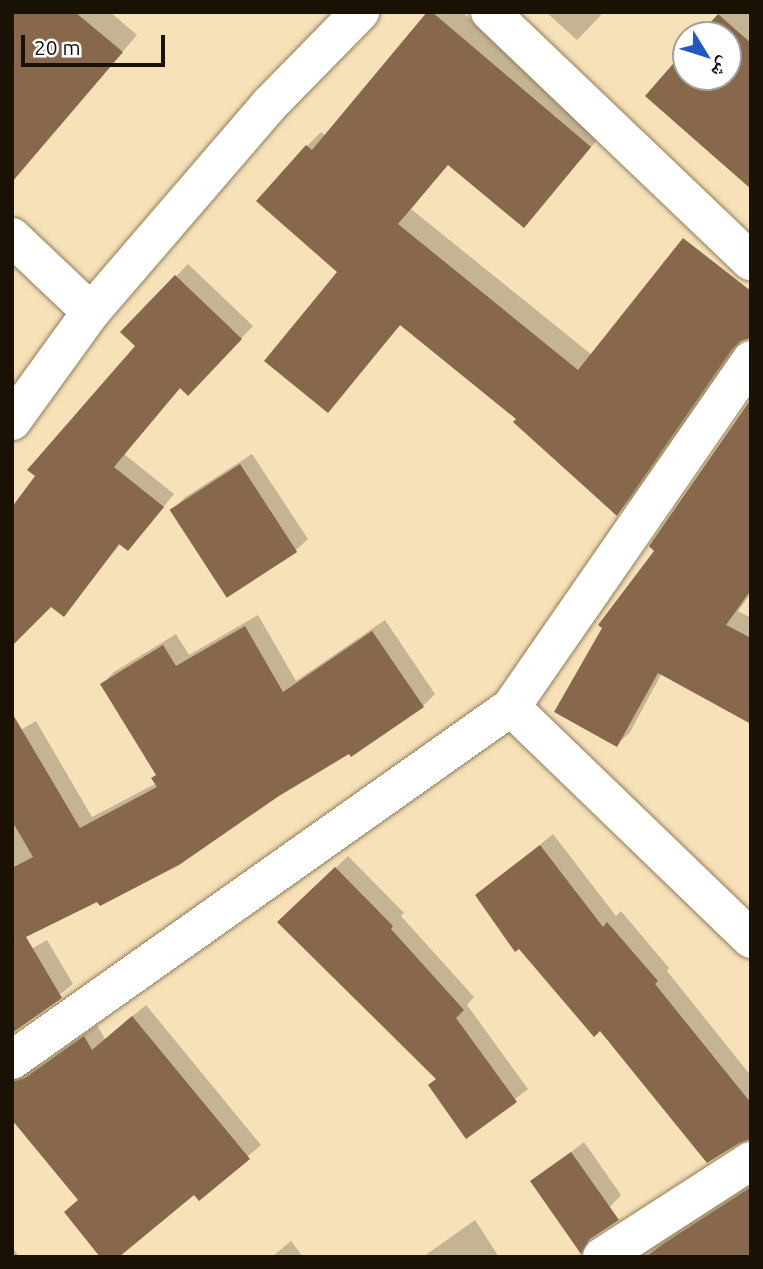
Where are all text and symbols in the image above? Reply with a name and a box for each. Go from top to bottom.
scale bar [24,21,168,65]
north arrow [672,21,742,91]
text: 20 m [34,35,81,59]
text: ش [707,53,737,82]

